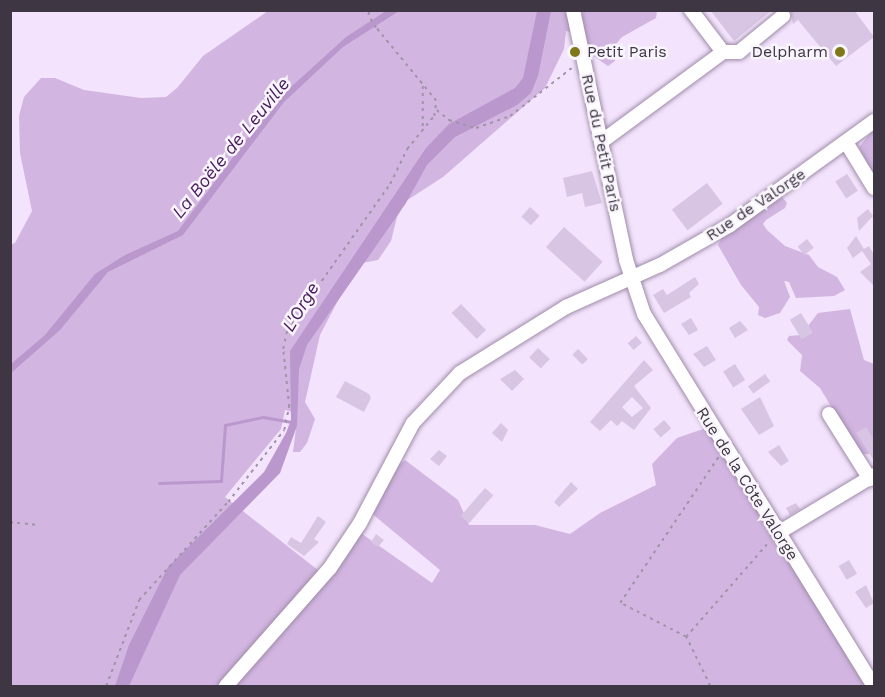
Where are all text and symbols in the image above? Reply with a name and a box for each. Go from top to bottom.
place label: Petit Paris [587,42,667,62]
place label: Delpharm [752,42,828,62]
marker: Petit Paris [568,45,582,59]
marker: Delpharm [833,45,847,59]
street label: Rue du Petit Paris [577,72,625,214]
water label: La Boële de Leuville [168,73,294,223]
street label: Rue de Valorge [702,164,810,246]
water label: L'Orge [278,278,324,336]
street label: Rue de la Côte Valorge [692,404,802,564]

